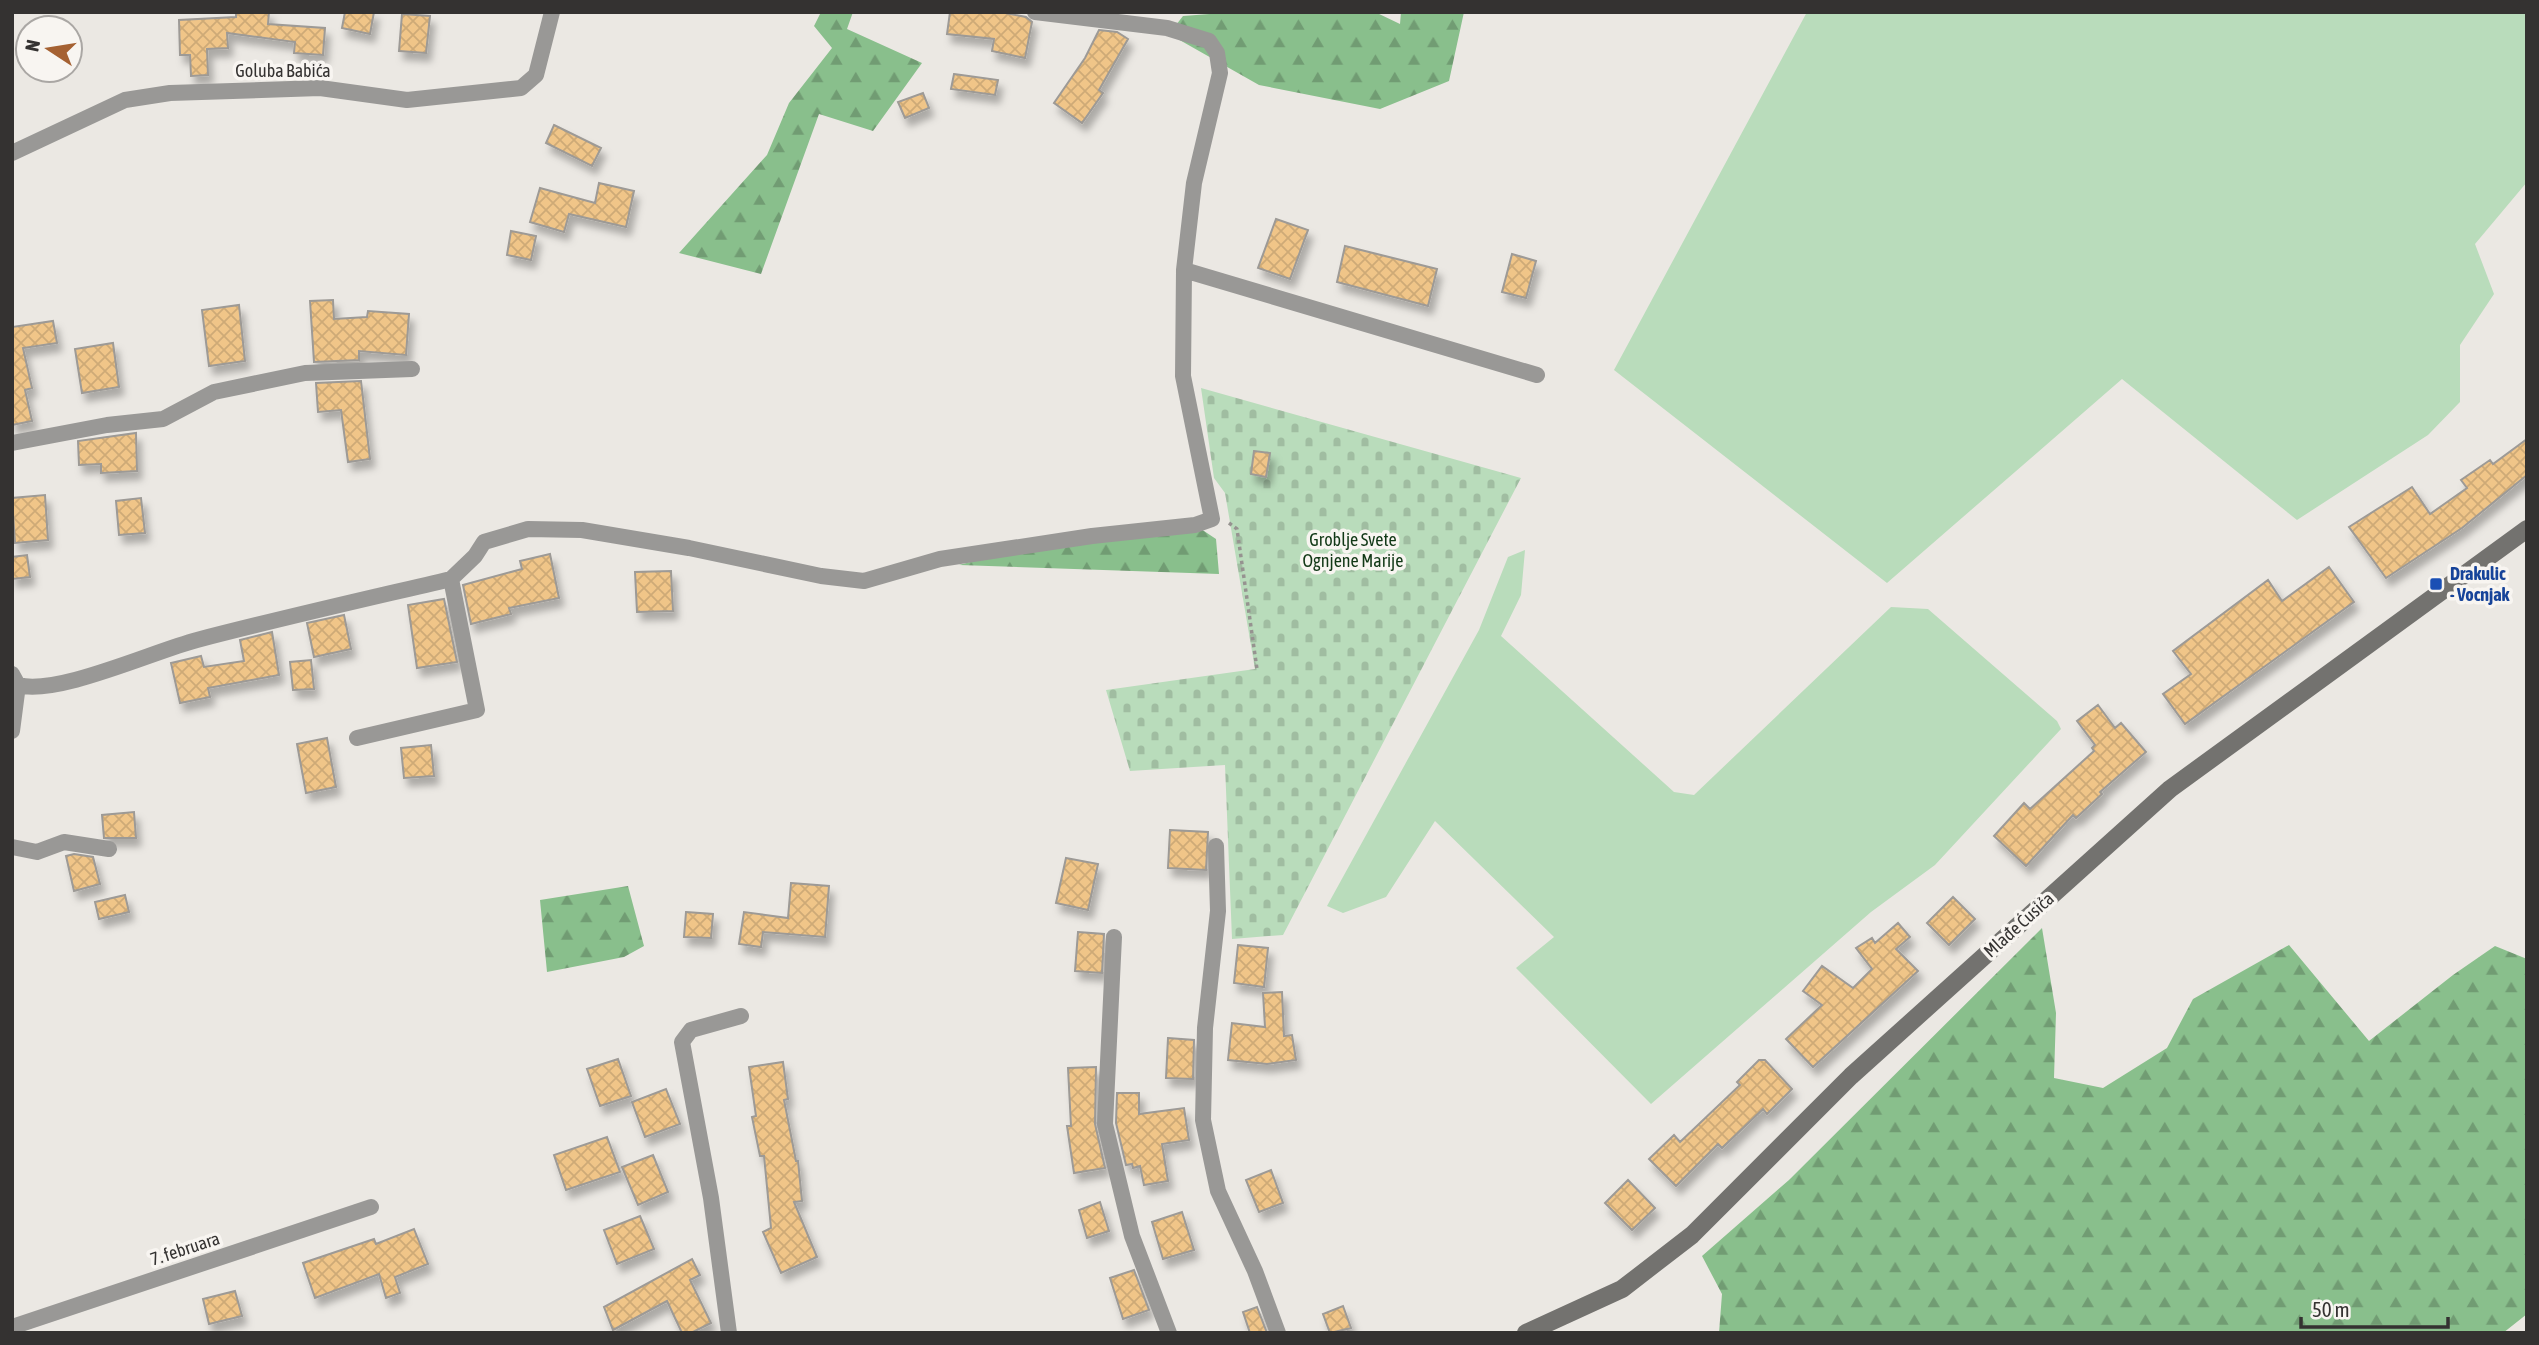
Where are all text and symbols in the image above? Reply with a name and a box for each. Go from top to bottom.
north arrow [14,14,84,84]
text: N [20,38,44,53]
street label: Goluba Babića [235,60,331,81]
park label: Groblje Svete Ognjene Marije [1303,529,1403,571]
place label: Drakulic - Vocnjak [2450,563,2511,605]
marker: Drakulic - Vocnjak [2428,576,2444,592]
street label: Mlađe Ćusića [1979,888,2058,961]
street label: 7. februara [148,1227,222,1270]
scale bar [2301,1286,2448,1330]
text: 50 m [2312,1297,2350,1321]

